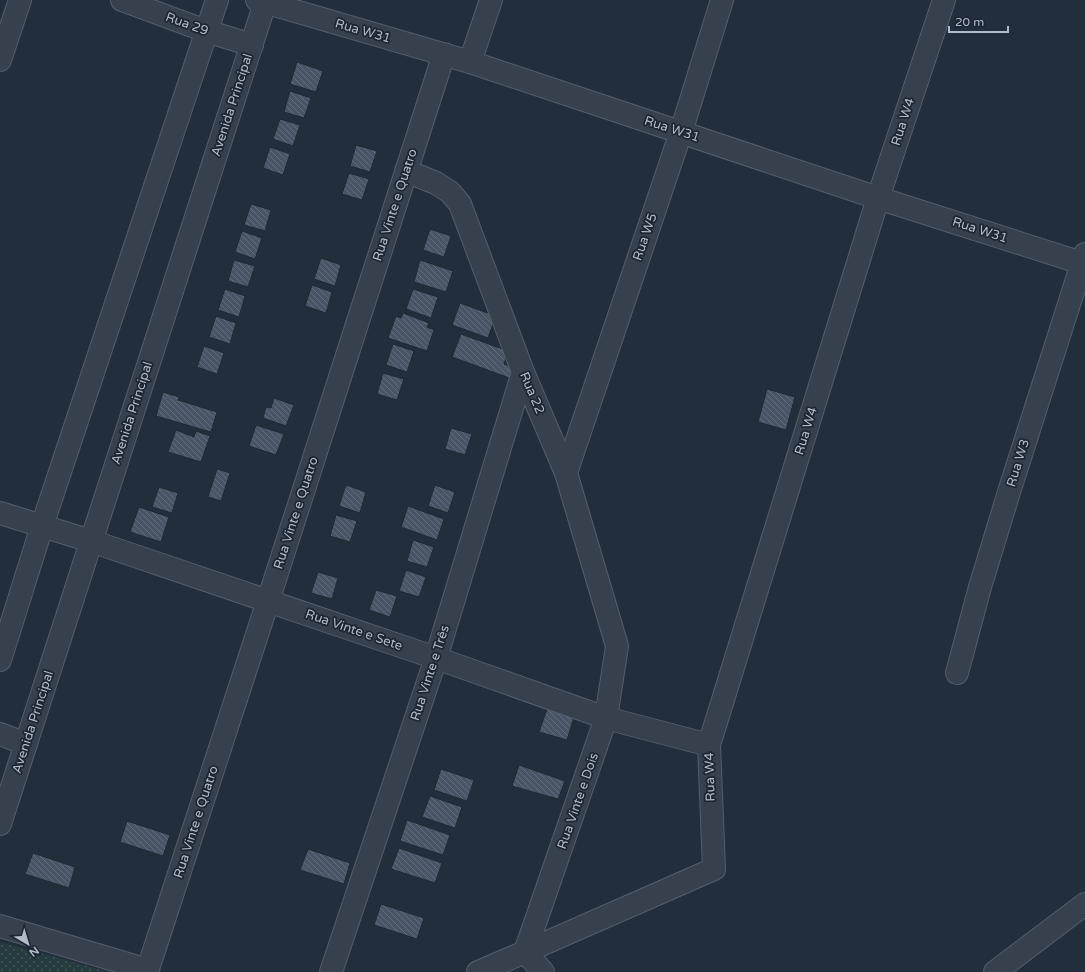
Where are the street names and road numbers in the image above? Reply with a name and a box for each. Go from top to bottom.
street label: Rua 29 [164,9,210,39]
street label: Rua W31 [333,15,393,47]
street label: Avenida Principal [208,52,256,158]
street label: Rua W4 [888,96,918,148]
street label: Rua W31 [642,113,702,145]
street label: Rua Vinte e Quatro [369,147,421,263]
street label: Rua W5 [629,211,661,263]
street label: Rua W31 [950,214,1010,246]
street label: Avenida Principal [108,360,156,466]
street label: Rua 22 [516,370,548,416]
street label: Rua W4 [791,405,821,457]
street label: Rua W3 [1003,437,1033,489]
street label: Rua Vinte e Quatro [270,455,322,571]
street label: Rua Vinte e Sete [303,606,405,654]
street label: Rua Vinte e Três [407,623,453,723]
street label: Avenida Principal [9,669,57,775]
street label: Rua Vinte e Dois [554,751,602,851]
street label: Rua W4 [701,752,719,802]
street label: Rua Vinte e Quatro [170,764,222,880]

